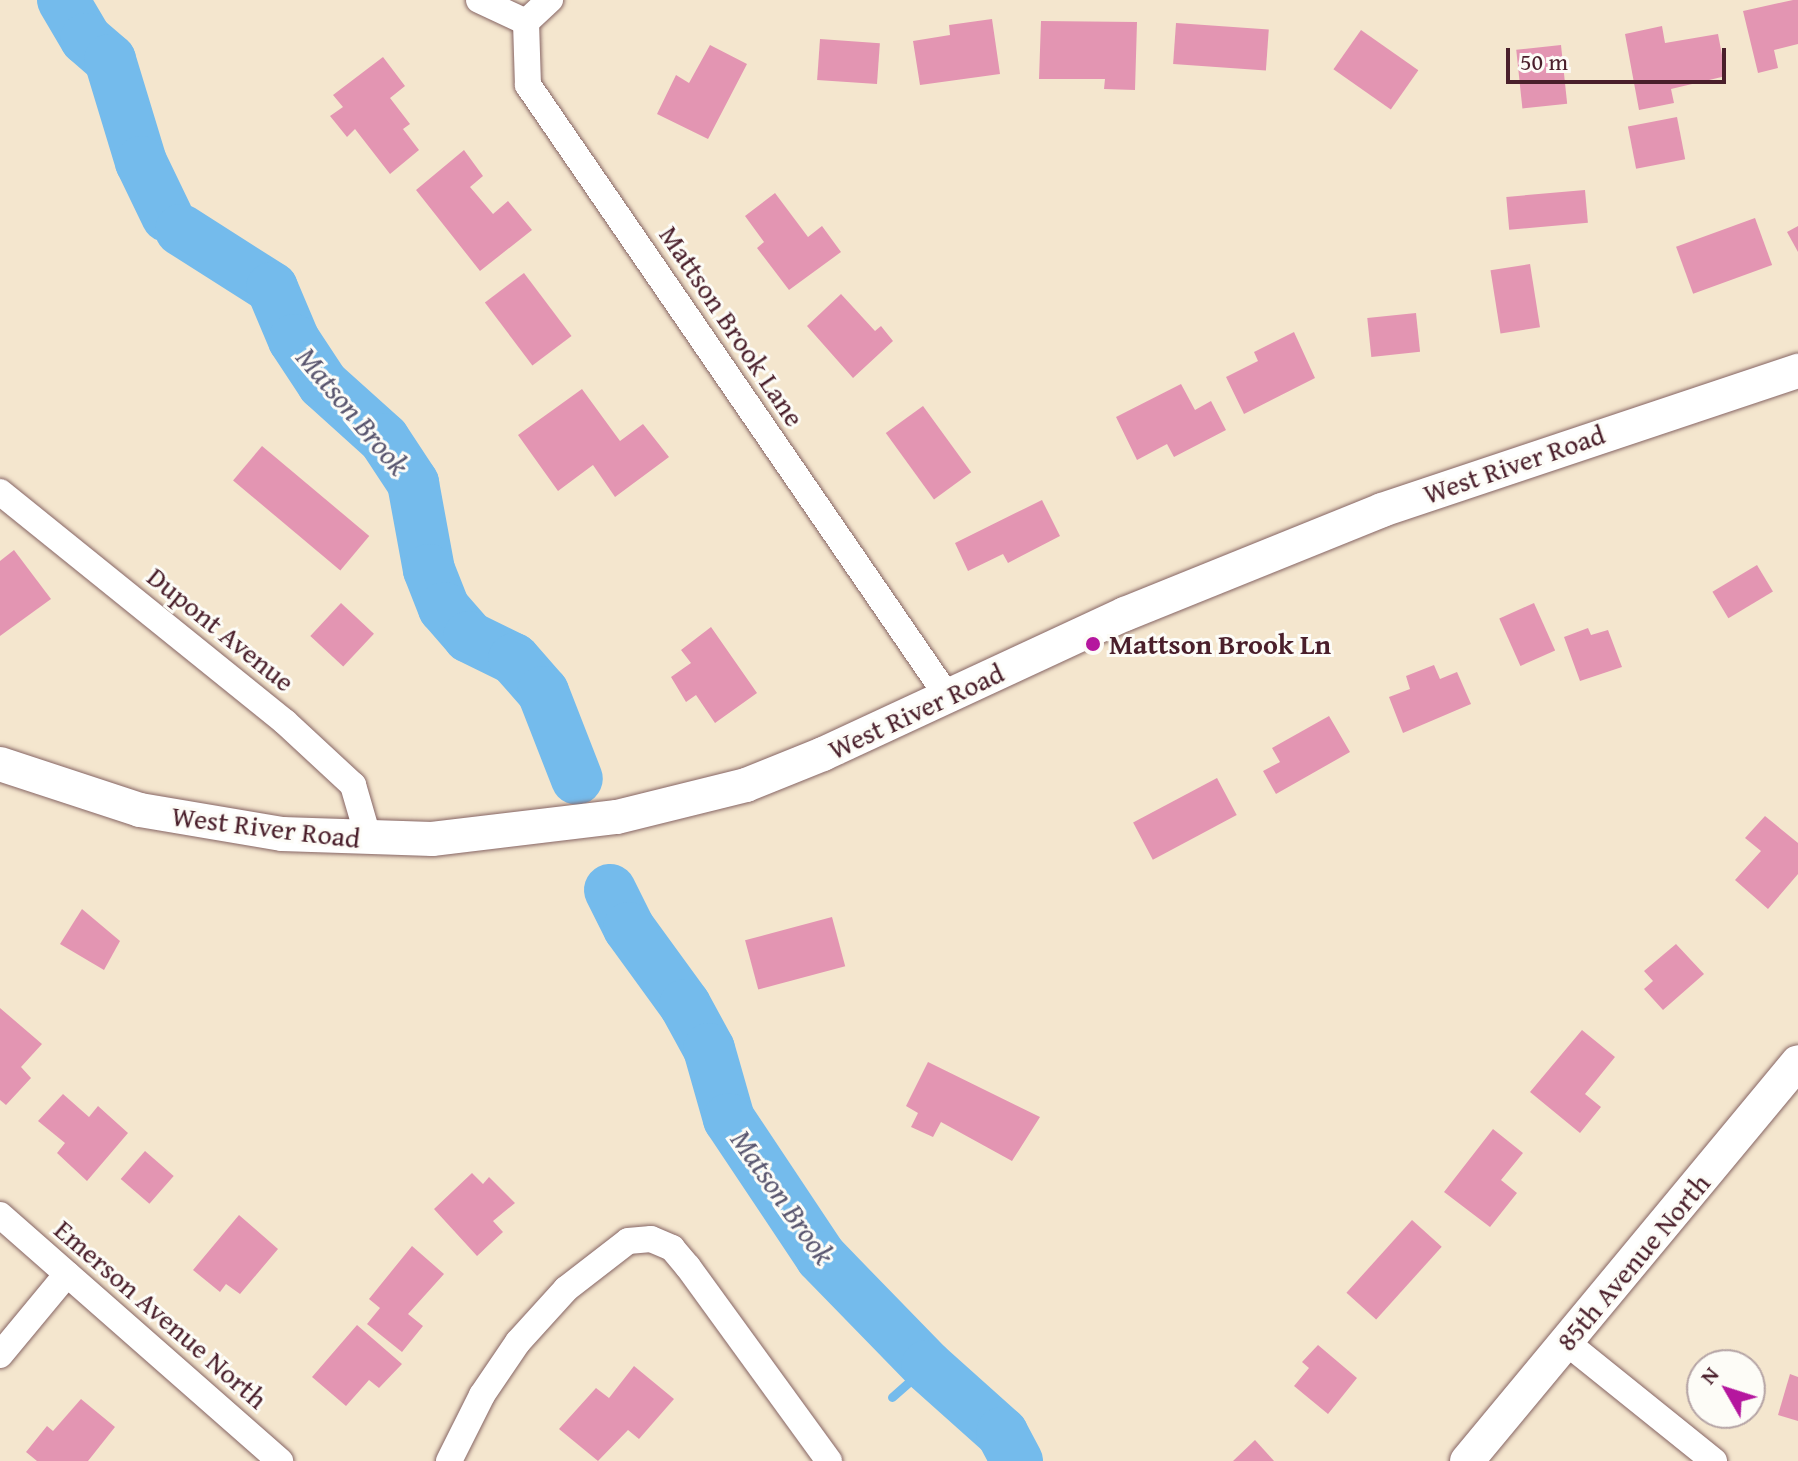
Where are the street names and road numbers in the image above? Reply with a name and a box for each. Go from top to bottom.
street label: Mattson Brook Lane [652,219,812,433]
street label: West River Road [1419,417,1609,511]
street label: Dupont Avenue [141,560,301,698]
street label: West River Road [823,656,1009,766]
street label: West River Road [170,799,362,855]
street label: 85th Avenue North [1549,1167,1717,1357]
street label: Emerson Avenue North [48,1212,274,1416]

